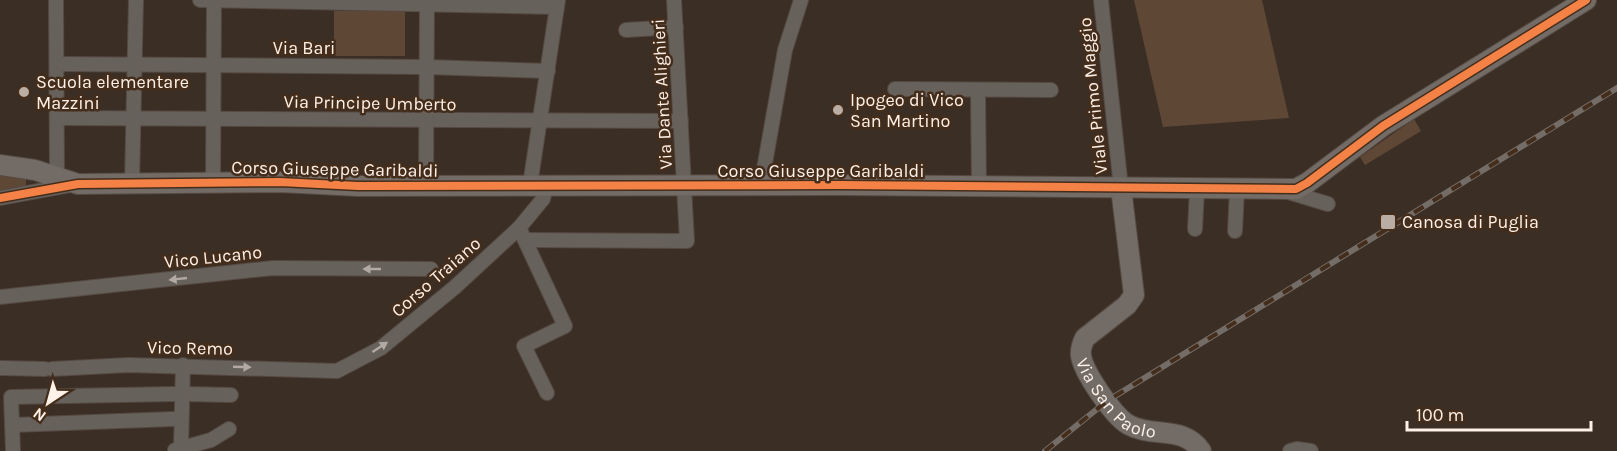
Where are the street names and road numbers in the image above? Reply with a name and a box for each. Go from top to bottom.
street label: Viale Primo Maggio [1074,17,1112,175]
street label: Via Dante Alighieri [647,18,677,170]
street label: Via Bari [273,37,335,59]
street label: Via Principe Umberto [283,90,457,116]
street label: Corso Giuseppe Garibaldi [231,156,439,182]
street label: Corso Giuseppe Garibaldi [717,160,925,182]
street label: Corso Traiano [387,232,485,322]
street label: Vico Lucano [163,241,263,273]
street label: Vico Remo [147,336,233,360]
street label: Via San Paolo [1071,355,1157,443]

